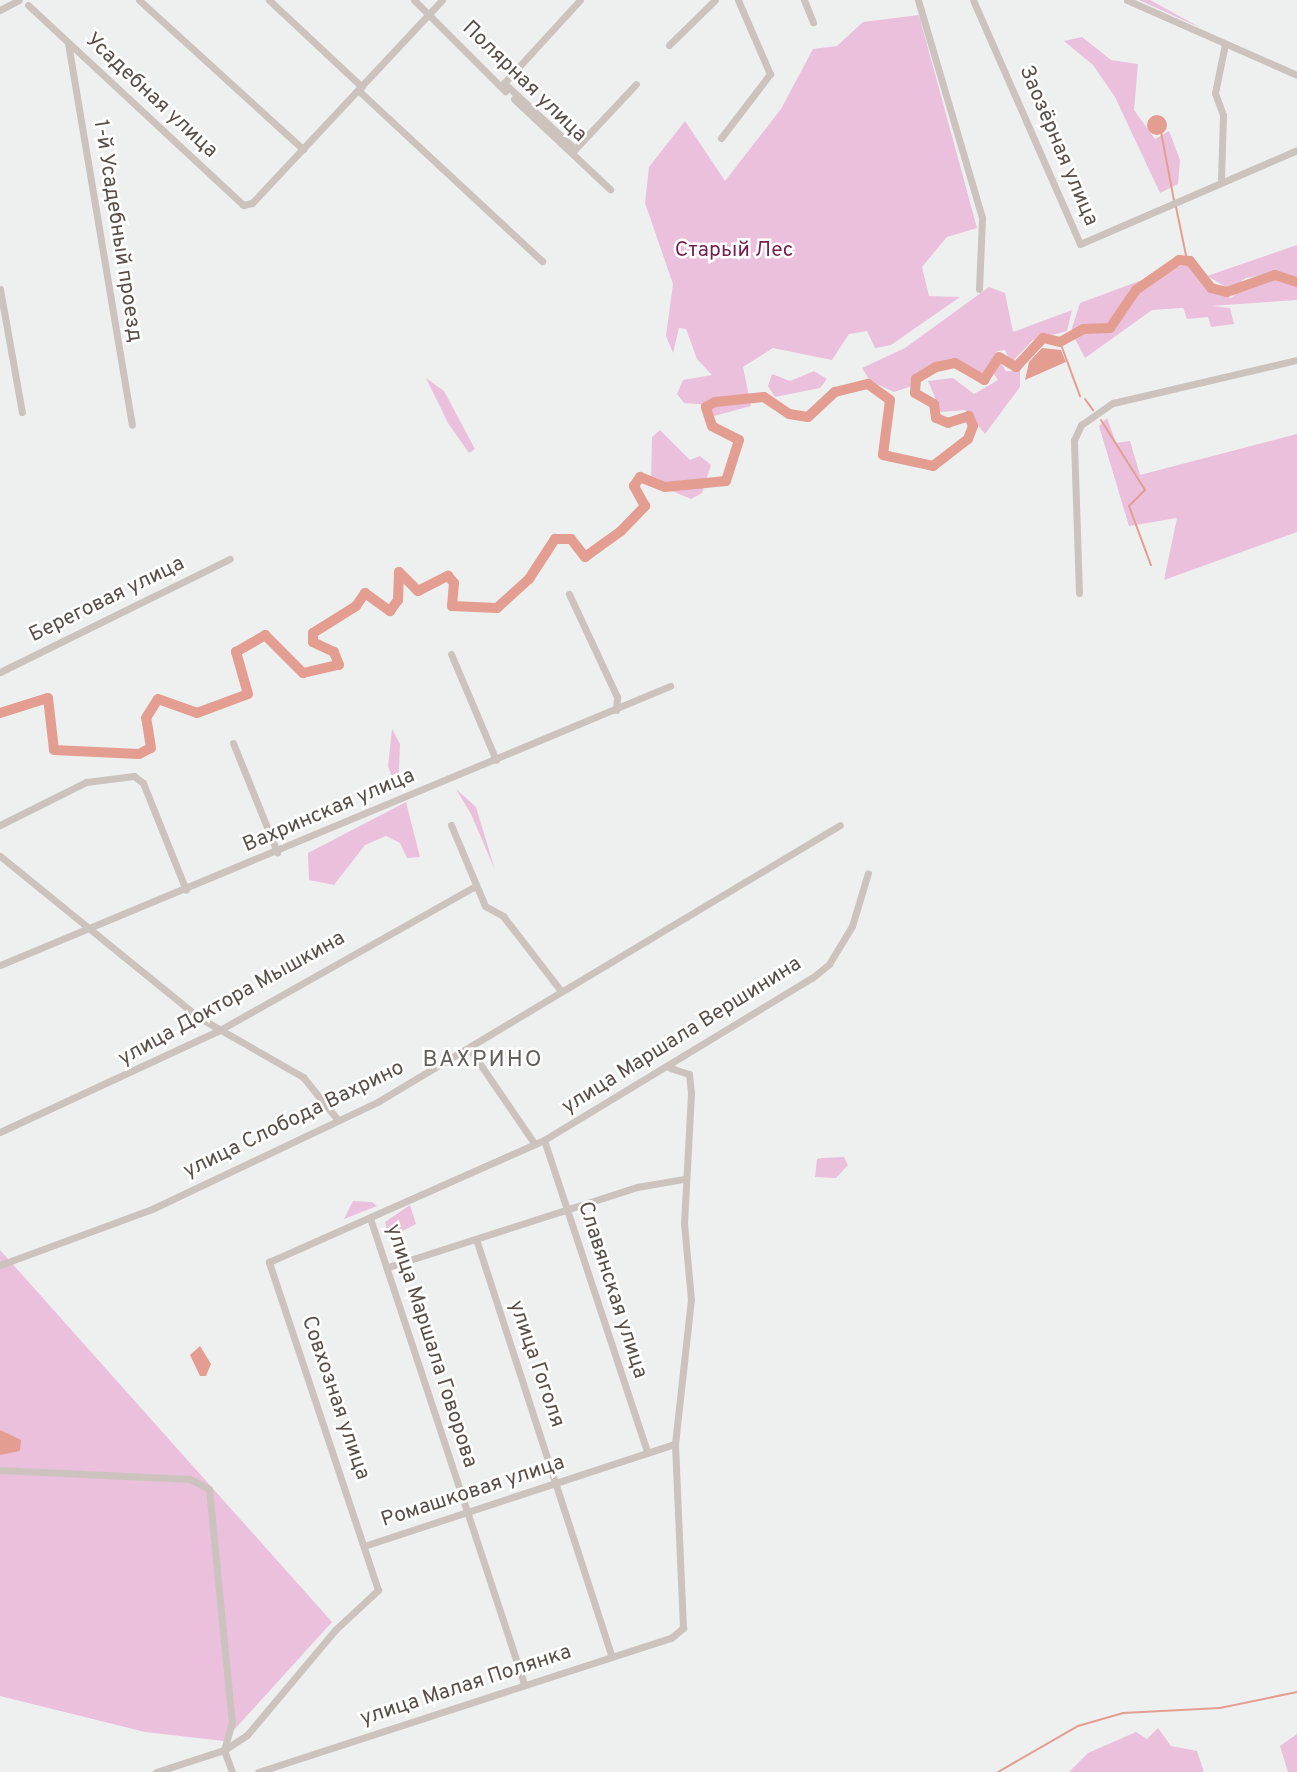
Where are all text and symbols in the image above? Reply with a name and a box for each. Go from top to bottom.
street label: Полярная улица [456,16,592,148]
street label: Усадебная улица [80,28,222,164]
street label: Заозёрная улица [1013,62,1103,230]
street label: 1-й Усадебный проезд [87,118,147,344]
park label: Старый Лес [675,238,793,264]
street label: Береговая улица [25,551,189,649]
street label: Вахринская улица [239,763,419,859]
street label: улица Доктора Мышкина [114,926,350,1072]
street label: улица Маршала Вершинина [558,952,806,1120]
district label: ВАХРИНО [423,1047,543,1075]
street label: улица Слобода Вахрино [180,1056,408,1184]
street label: Славянская улица [572,1198,652,1382]
street label: улица Маршала Говорова [380,1221,482,1471]
street label: улица Гоголя [503,1297,569,1431]
street label: Совхозная улица [295,1313,375,1483]
street label: Ромашковая улица [378,1450,568,1534]
street label: улица Малая Полянка [357,1640,575,1732]

